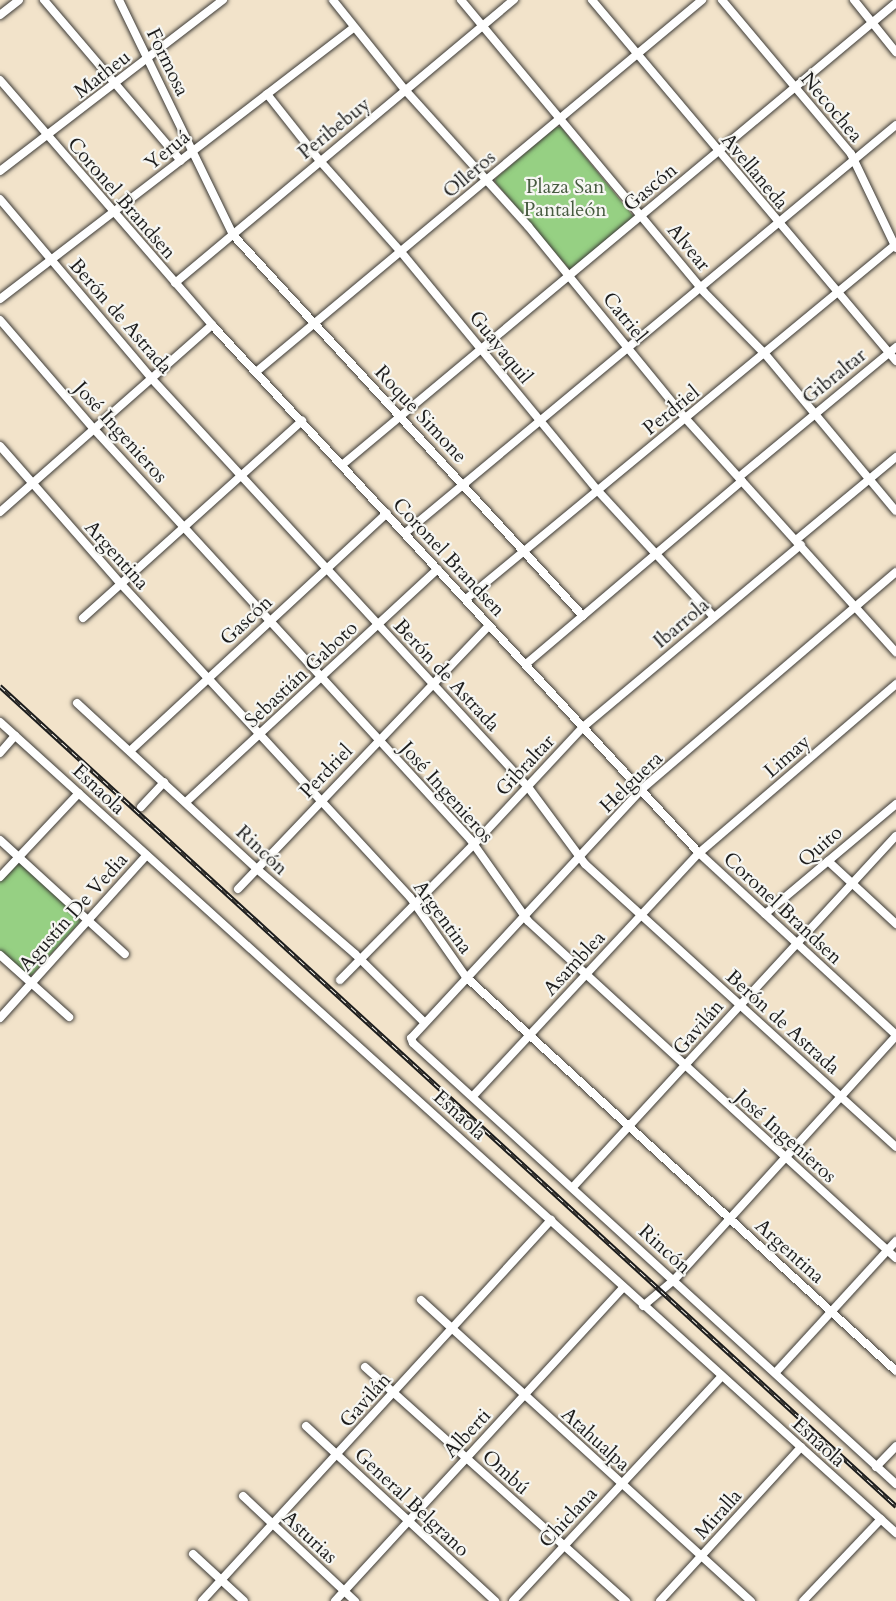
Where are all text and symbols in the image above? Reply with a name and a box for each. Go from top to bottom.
street label: Formosa [141,24,195,100]
street label: Matheu [69,45,135,103]
street label: Necochea [796,67,868,147]
street label: Peribebuy [293,92,375,164]
street label: Yeruá [140,125,194,175]
street label: Avellaneda [716,128,794,214]
street label: Coronel Brandsen [62,132,182,264]
street label: Olleros [438,145,500,203]
street label: Gascón [618,158,682,216]
park label: Plaza San Pantaleón [523,175,607,222]
street label: Alvear [662,218,716,276]
street label: Berón de Astrada [64,253,178,379]
street label: Catriel [598,287,652,347]
street label: Guayaquil [464,306,538,388]
street label: Gibraltar [797,343,871,409]
street label: Roque Simone [370,360,472,468]
street label: José Ingenieros [69,376,173,488]
street label: Perdriel [638,380,704,440]
street label: Coronel Brandsen [388,493,510,621]
street label: Argentina [80,515,154,595]
street label: Gascón [215,590,277,650]
street label: Ibarrola [648,593,714,653]
street label: Berón de Astrada [389,614,505,736]
street label: Sebastián Gaboto [240,616,362,732]
street label: Gibraltar [490,729,560,801]
street label: Limay [759,729,815,783]
street label: José Ingenieros [395,736,499,848]
street label: Perdriel [294,739,358,803]
street label: Helguera [595,746,667,818]
street label: Esnaola [68,759,130,819]
street label: Rincón [231,820,293,880]
street label: Quito [793,820,847,872]
street label: Coronel Brandsen [719,847,847,969]
street label: Agustín De Vedia [14,848,132,976]
street label: Argentina [408,876,478,958]
street label: Asamblea [538,926,610,1000]
street label: Berón de Astrada [721,965,845,1079]
street label: Gavilán [668,994,728,1060]
street label: José Ingenieros [730,1084,842,1188]
street label: Esnaola [428,1085,492,1145]
street label: Argentina [750,1214,830,1288]
street label: Rincón [634,1219,696,1279]
street label: Gavilán [334,1368,396,1432]
street label: Atahualpa [557,1402,635,1476]
street label: Alberti [438,1403,496,1463]
street label: Esnaola [787,1412,851,1472]
street label: General Belgrano [349,1442,475,1562]
street label: Ombú [477,1444,535,1500]
street label: Chiclana [534,1481,602,1553]
street label: Miralla [689,1484,747,1544]
street label: Asturias [278,1506,342,1568]

